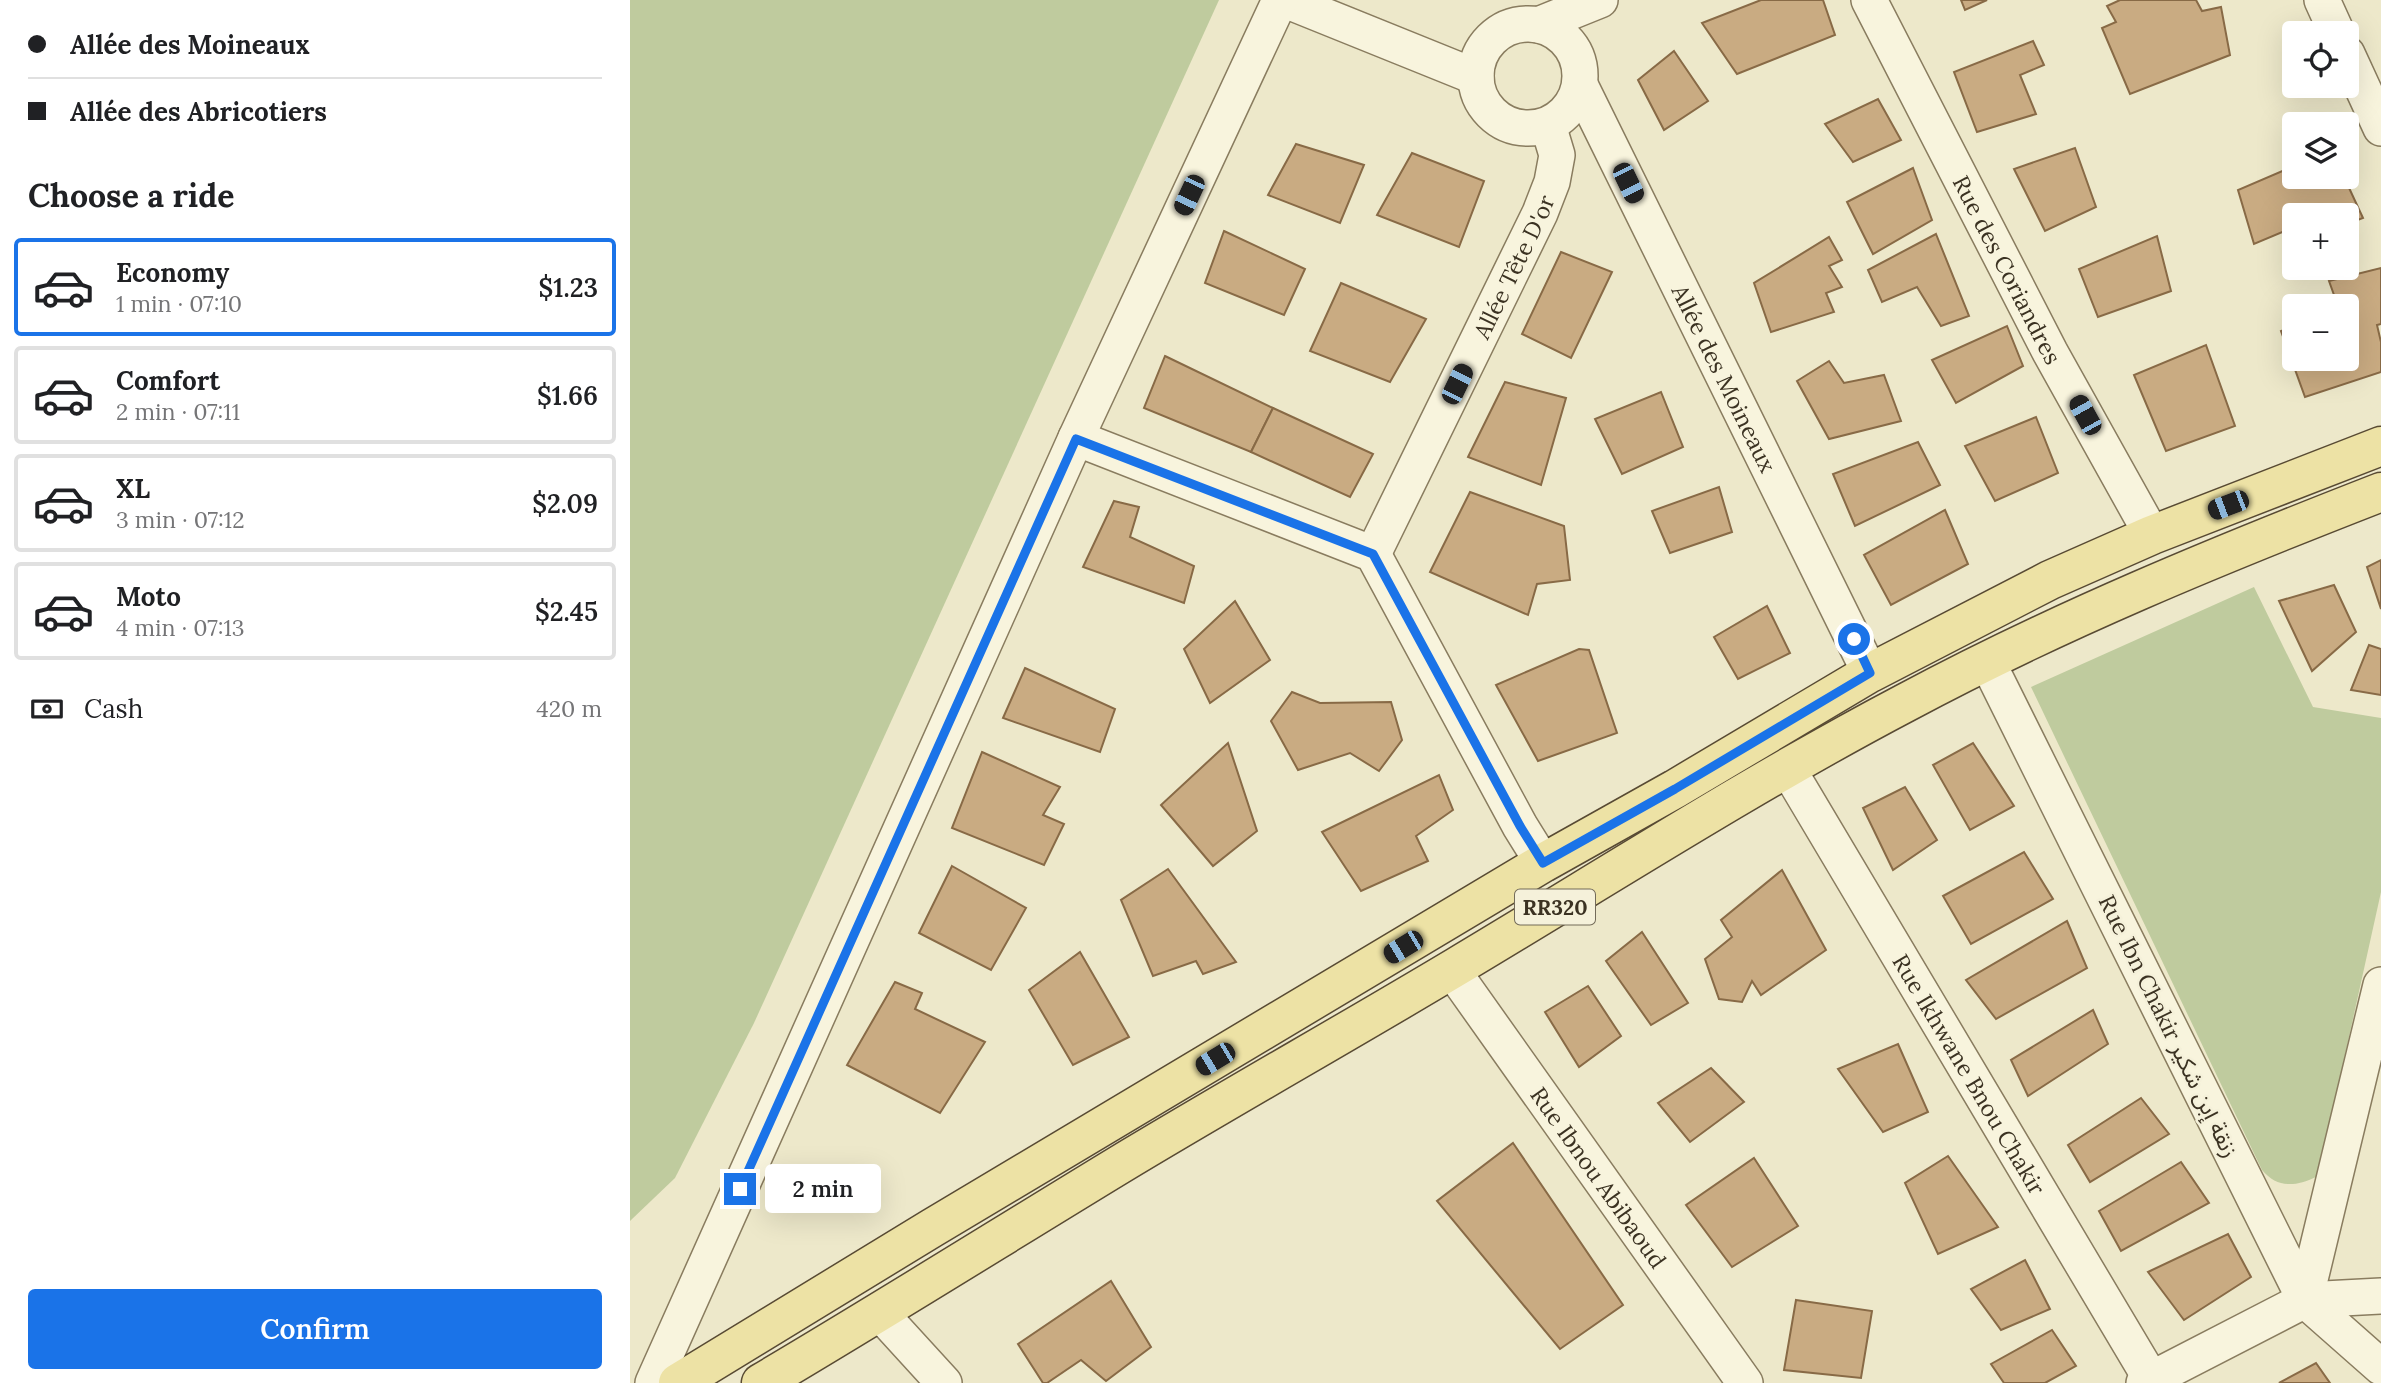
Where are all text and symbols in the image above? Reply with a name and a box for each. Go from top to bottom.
map controls [2282,21,2359,371]
button: locate [2282,21,2359,98]
text: Allée des Moineaux [70,28,310,61]
text: Allée des Abricotiers [70,95,327,128]
button: layers [2282,112,2359,189]
car [1610,160,1647,206]
street label: Rue des Coriandres [1947,170,2068,369]
car [1171,172,1208,218]
text: Choose a ride [28,175,235,216]
street label: Allée Tête D'or [1466,191,1560,344]
button: + [2282,203,2359,280]
icon: car [32,256,95,319]
text: Economy [116,256,229,289]
text: $1.23 [539,271,598,304]
street label: Allée des Moineaux [1666,279,1783,477]
text: 1 min · 07:10 [116,289,242,318]
button: − [2282,294,2359,371]
car [1439,361,1476,407]
icon: car [32,364,95,427]
text: Comfort [116,364,220,397]
text: $1.66 [537,379,598,412]
car [2066,392,2105,438]
text: 2 min · 07:11 [116,397,240,426]
icon: car [32,472,95,535]
text: XL [116,472,150,505]
text: $2.09 [532,487,598,520]
car [2205,488,2252,522]
text: 3 min · 07:12 [116,505,245,534]
icon: car [32,580,95,643]
text: Moto [116,580,181,613]
text: $2.45 [535,595,598,628]
text: 4 min · 07:13 [116,613,245,642]
route start [1838,623,1870,655]
icon: cash [28,690,66,728]
text: Cash [84,692,143,725]
text: 420 m [536,694,602,723]
road number: RR320 [1515,890,1595,925]
street label: Rue Ibn Chakir زنقة إبن شكير [2091,890,2245,1163]
car [1380,927,1427,967]
street label: Rue Ikhwane Bnou Chakir [1887,949,2052,1200]
car [1192,1039,1239,1079]
street label: Rue Ibnou Abibaoud [1525,1081,1673,1274]
callout: 2 min [764,1164,880,1214]
route end [724,1173,756,1205]
text: 2 min [793,1174,853,1203]
button: Confirm [28,1289,602,1369]

